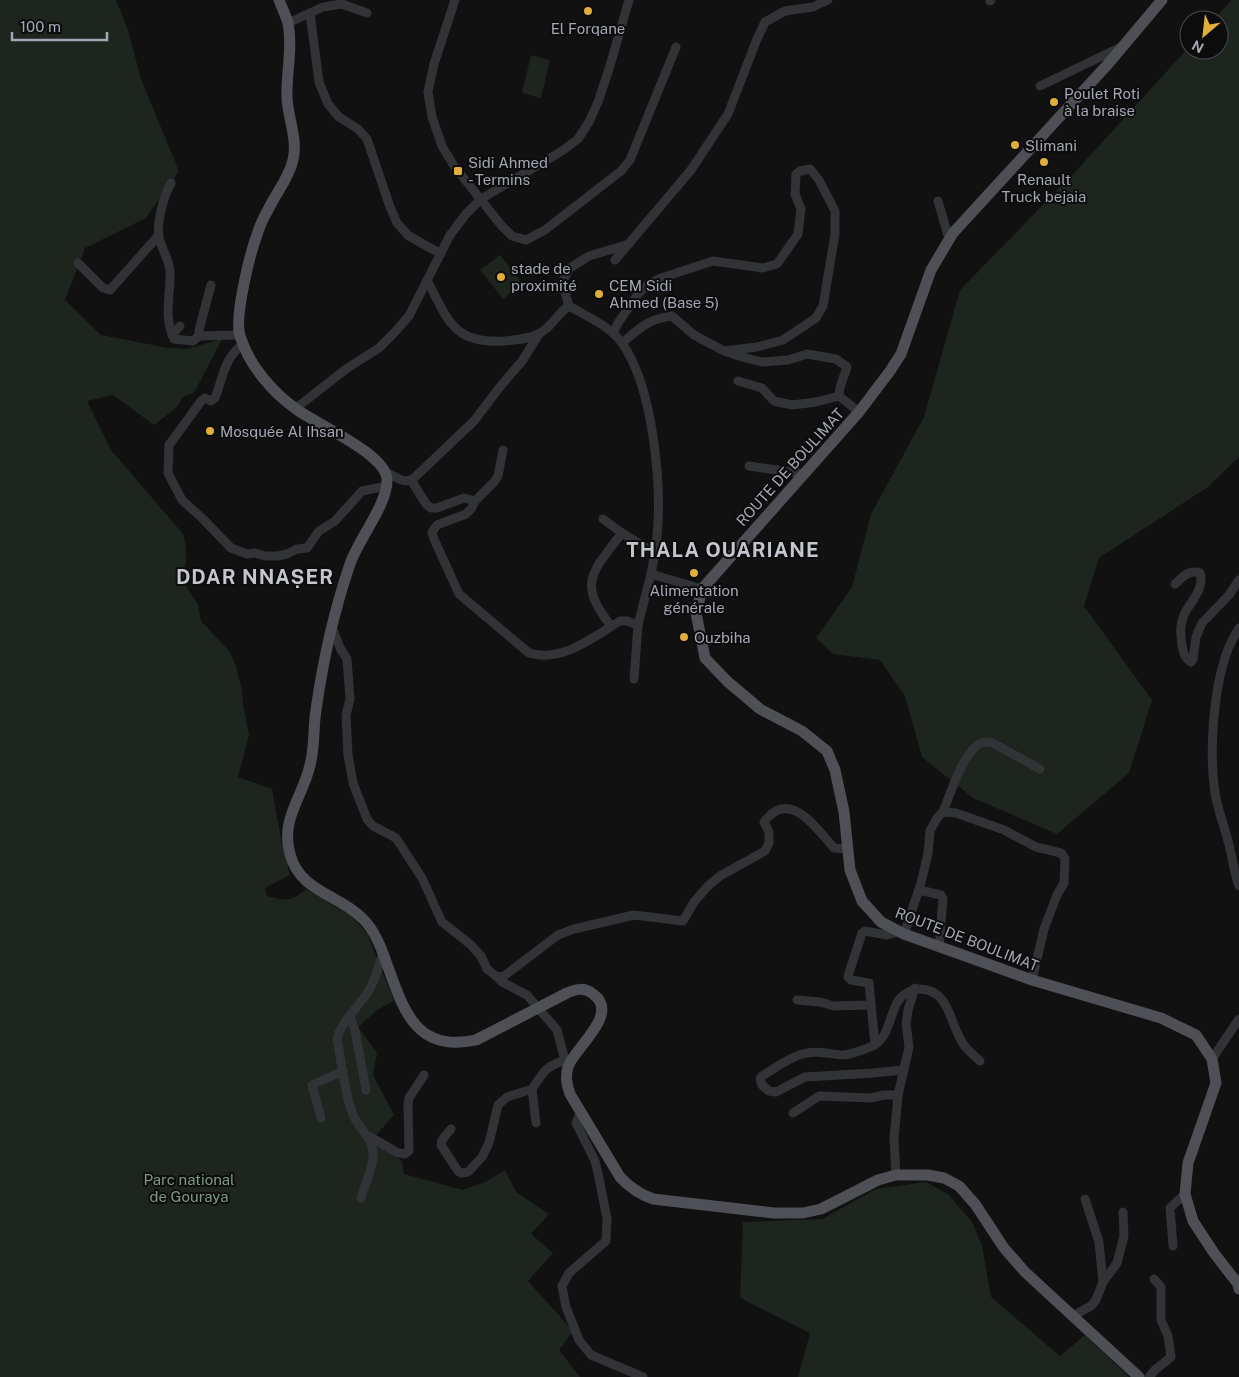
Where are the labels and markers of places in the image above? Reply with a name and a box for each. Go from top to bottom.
marker: El Forqane [582,5,594,17]
place label: El Forqane [551,20,625,37]
place label: Poulet Roti à la braise [1064,85,1140,119]
marker: Poulet Roti à la braise [1048,96,1060,108]
place label: Slimani [1025,137,1077,154]
marker: Slimani [1009,139,1021,151]
place label: Sidi Ahmed - Termins [468,154,548,188]
marker: Renault Truck bejaia [1038,156,1050,168]
marker: Sidi Ahmed - Termins [452,165,464,177]
place label: Renault Truck bejaia [1002,171,1086,205]
place label: stade de proximité [511,260,577,294]
marker: stade de proximité [495,271,507,283]
place label: CEM Sidi Ahmed (Base 5) [609,277,719,311]
marker: CEM Sidi Ahmed (Base 5) [593,288,605,300]
place label: Mosquée Al Ihsan [220,423,344,440]
marker: Mosquée Al Ihsan [204,425,216,437]
marker: Alimentation générale [688,567,700,579]
place label: Alimentation générale [649,582,739,616]
place label: Ouzbiha [694,629,751,646]
marker: Ouzbiha [678,631,690,643]

